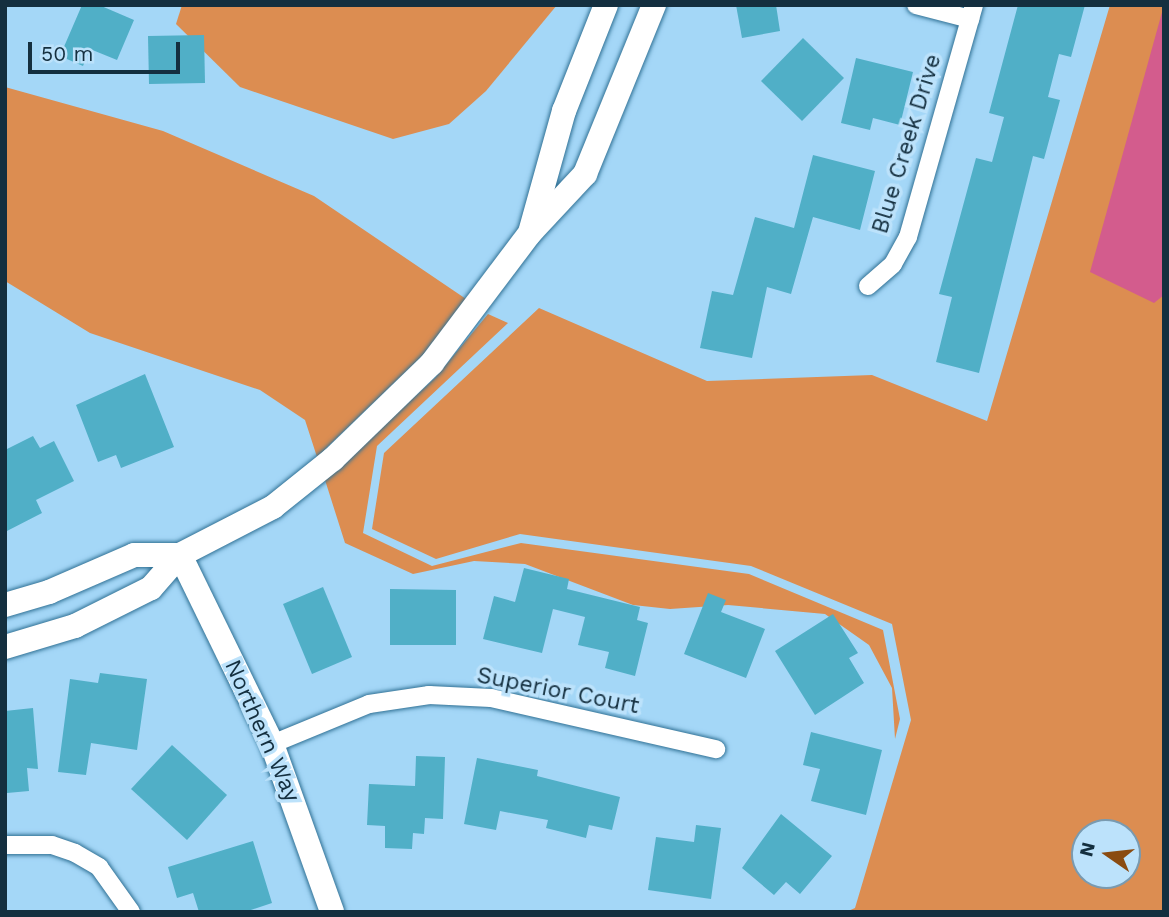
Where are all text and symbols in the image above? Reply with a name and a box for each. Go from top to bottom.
scale bar [32,28,184,72]
text: 50 m [41,41,93,66]
street label: Blue Creek Drive [866,51,948,237]
street label: Northern Way [218,655,306,807]
street label: Superior Court [474,662,642,720]
north arrow [1071,819,1141,889]
text: N [1074,840,1100,859]

